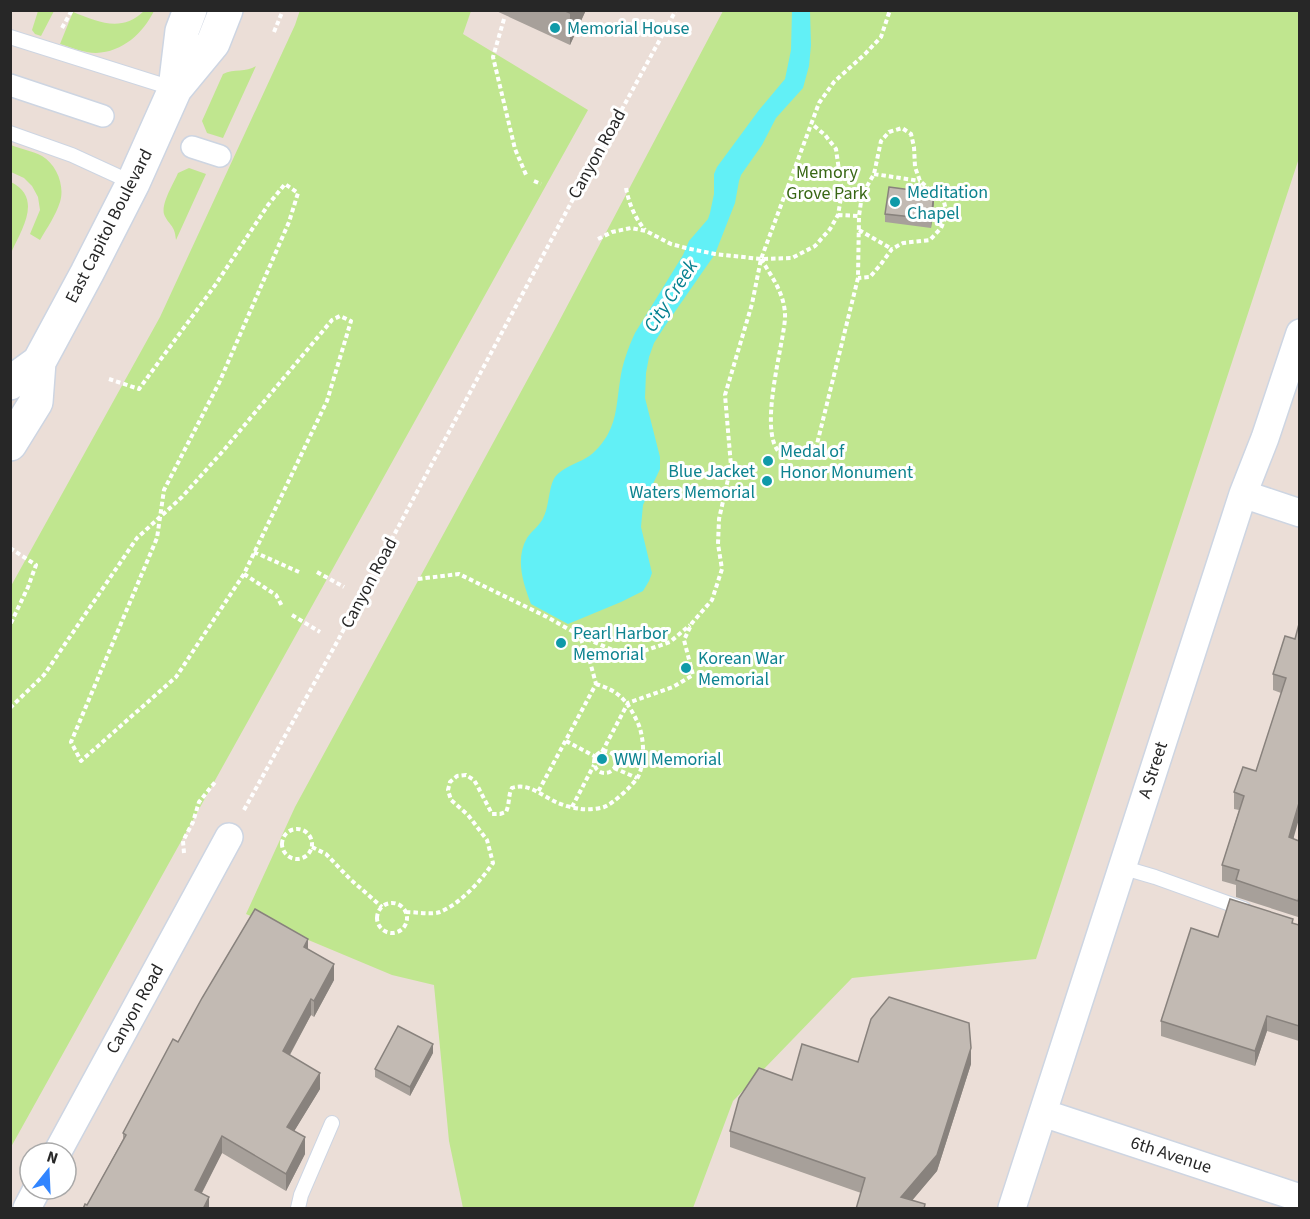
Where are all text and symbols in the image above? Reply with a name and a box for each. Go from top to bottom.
place label: Memorial House [567,16,689,41]
marker: Memorial House [548,21,562,35]
street label: Canyon Road [562,104,632,204]
street label: East Capitol Boulevard [59,145,159,307]
park label: Memory Grove Park [786,160,868,206]
place label: Meditation Chapel [907,180,988,226]
marker: Meditation Chapel [888,195,902,209]
water label: City Creek [637,254,705,338]
place label: Medal of Honor Monument [780,439,913,485]
marker: Medal of Honor Monument [761,454,775,468]
place label: Blue Jacket Waters Memorial [629,459,755,505]
marker: Blue Jacket Waters Memorial [760,474,774,488]
street label: Canyon Road [335,533,403,633]
place label: Pearl Harbor Memorial [573,621,669,667]
marker: Pearl Harbor Memorial [554,636,568,650]
place label: Korean War Memorial [698,646,785,692]
marker: Korean War Memorial [679,661,693,675]
street label: A Street [1132,738,1174,802]
place label: WWI Memorial [614,747,722,772]
marker: WWI Memorial [595,752,609,766]
street label: Canyon Road [100,959,170,1059]
street label: 6th Avenue [1127,1130,1215,1180]
north arrow [18,1141,78,1201]
text: N [44,1146,61,1170]

